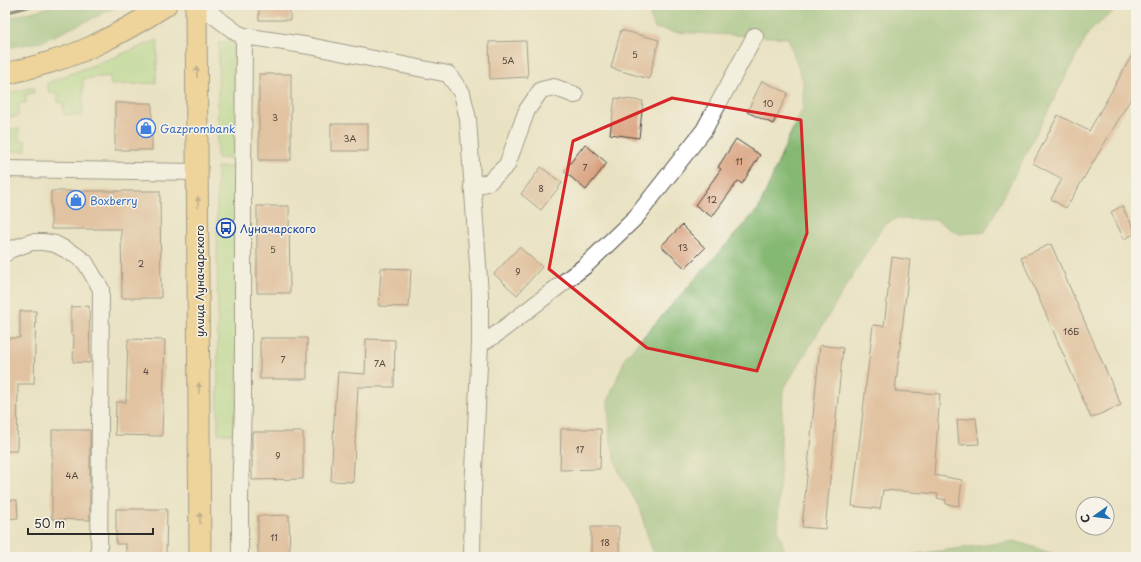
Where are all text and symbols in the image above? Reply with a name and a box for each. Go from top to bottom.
house number: 5 [632,47,638,61]
house number: 5А [502,53,514,67]
one-way arrow [194,65,200,78]
house number: 10 [763,96,774,110]
house number: 3 [272,110,278,124]
shop icon: Gazprombank [135,117,157,139]
place label: Gazprombank [160,120,236,137]
house number: 3А [344,131,357,145]
house number: 11 [735,154,743,168]
house number: 7 [582,160,588,174]
house number: 8 [538,181,544,195]
shop icon: Boxberry [65,189,87,211]
place label: Boxberry [90,192,137,209]
house number: 12 [707,192,717,206]
one-way arrow [195,195,201,208]
bus stop icon: Луначарского [215,217,237,239]
place label: Луначарского [240,220,316,237]
street label: улица Луначарского [191,225,208,337]
house number: 13 [678,240,688,254]
house number: 5 [270,242,276,256]
house number: 2 [138,256,144,270]
house number: 9 [515,264,521,278]
house number: 16Б [1063,324,1079,338]
house number: 7 [280,352,286,366]
house number: 7А [374,356,386,370]
house number: 4 [143,364,149,378]
one-way arrow [196,381,202,394]
house number: 17 [576,442,585,456]
house number: 9 [275,448,281,462]
house number: 4А [66,468,79,482]
north arrow [1075,496,1115,536]
scale bar [28,510,153,536]
one-way arrow [197,511,203,524]
text: С [1076,512,1094,525]
text: 50 m [34,514,65,532]
house number: 11 [270,530,278,544]
house number: 18 [600,535,610,549]

